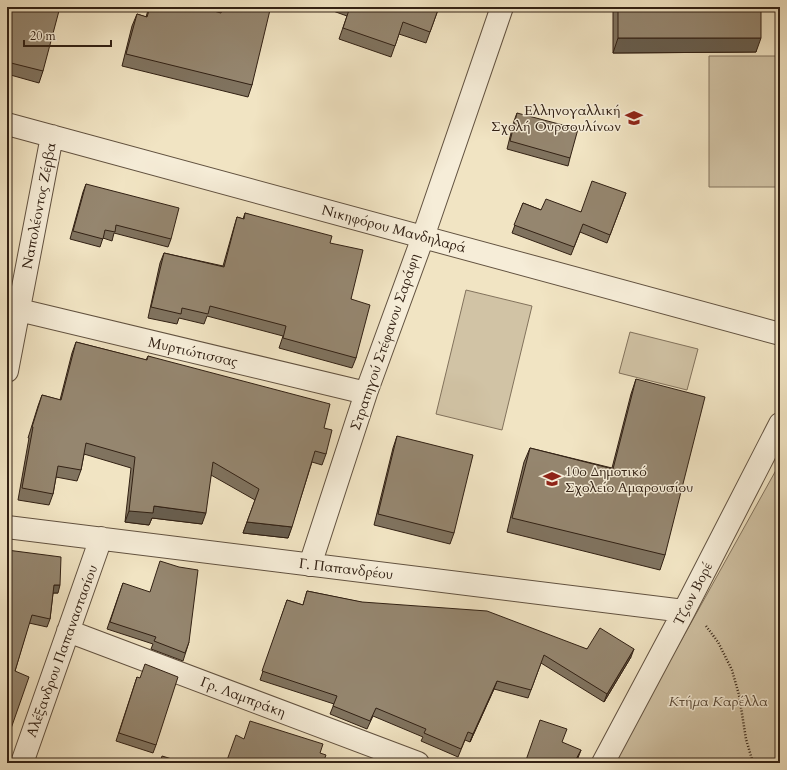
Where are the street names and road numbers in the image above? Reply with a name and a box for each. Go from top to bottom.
street label: Ναπολέοντος Ζέρβα [17,141,61,271]
street label: Νικηφόρου Μανδηλαρά [319,201,469,257]
street label: Στρατηγού Στέφανου Σαράφη [346,251,424,433]
street label: Μυρτιώτισσας [146,332,240,372]
street label: Γ. Παπανδρέου [298,554,394,584]
street label: Τζων Βορέ [669,559,717,629]
street label: Αλέξανδρου Παπαναστασίου [22,562,102,740]
street label: Γρ. Λαμπράκη [198,672,288,722]

